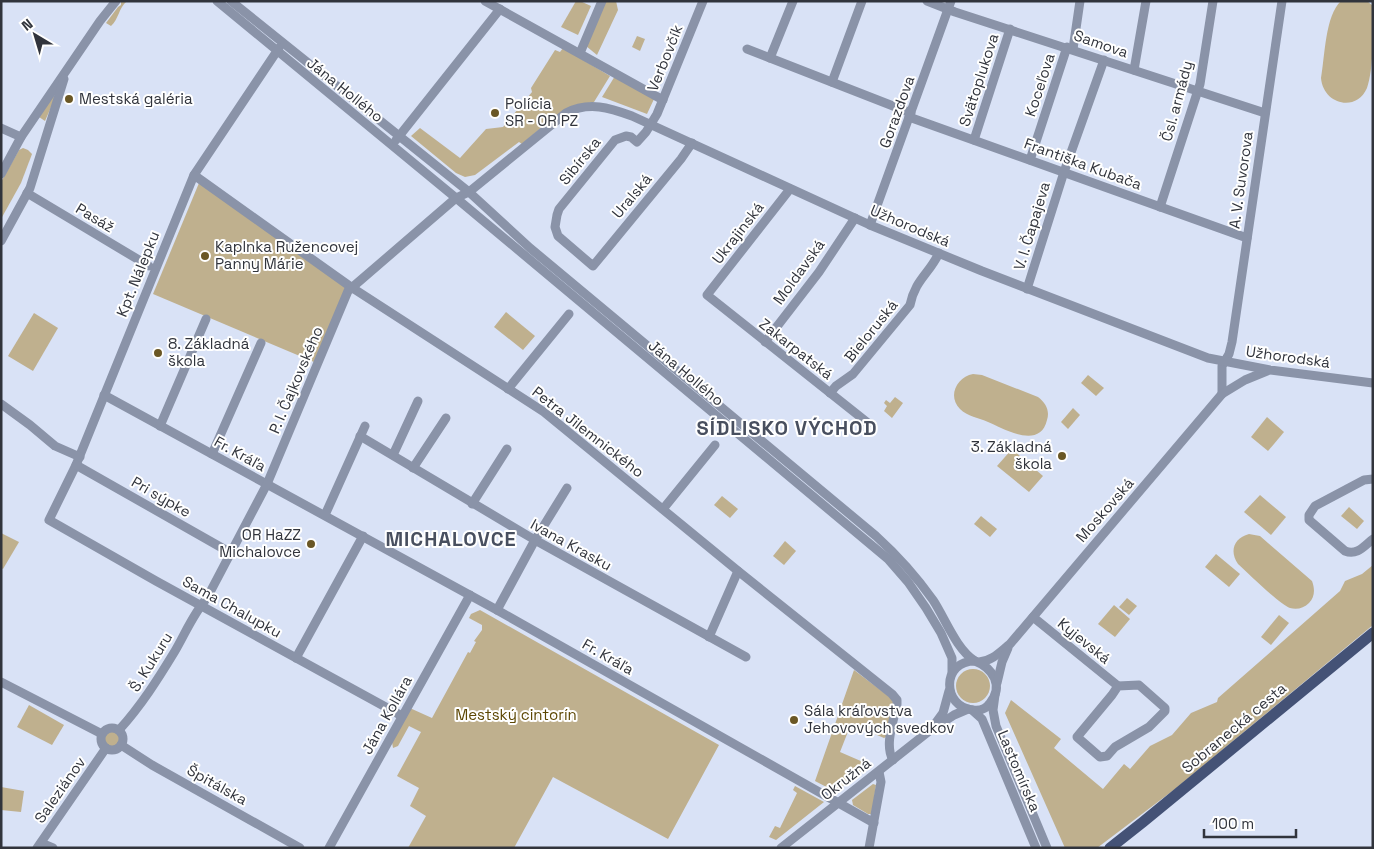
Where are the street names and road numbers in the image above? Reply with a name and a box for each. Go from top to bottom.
street label: Verbovčík [643,22,687,94]
street label: Samova [1072,25,1131,62]
street label: Svätoplukova [955,31,1003,129]
street label: Koceľova [1020,50,1059,119]
street label: Jána Hollého [303,53,387,126]
street label: Čsl. armády [1157,58,1196,143]
street label: Gorazdova [875,73,919,151]
street label: A. V. Suvorova [1224,130,1257,230]
street label: Sibírska [555,133,605,188]
street label: Františka Kubača [1022,133,1145,194]
street label: Uralská [608,169,656,222]
street label: V. I. Čapajeva [1009,179,1054,272]
street label: Ukrajinská [708,198,768,267]
street label: Pasáž [72,199,118,236]
street label: Užhorodská [867,200,953,251]
street label: Kpt. Nálepku [112,228,163,319]
street label: Moldavská [769,235,829,308]
street label: Bieloruská [840,295,902,366]
street label: Zakarpatská [756,314,837,384]
street label: P. I. Čajkovského [264,323,327,436]
street label: Jána Hollého [645,336,728,410]
street label: Užhorodská [1245,341,1332,372]
street label: Petra Jilemnického [528,382,648,481]
street label: Fr. Kráľa [211,432,270,476]
street label: Pri sýpke [128,472,194,521]
street label: Moskovská [1072,473,1138,546]
street label: Ivana Krasku [527,514,615,575]
street label: Sama Chalupku [179,571,285,642]
street label: Kyjevská [1054,613,1115,668]
street label: Š. Kukuru [125,628,176,695]
street label: Fr. Kráľa [579,634,638,679]
street label: Jána Kollára [357,672,416,757]
street label: Sobranecká cesta [1178,678,1290,777]
street label: Lastomírska [994,727,1045,815]
street label: Saleziánov [30,753,89,826]
street label: Okružná [817,753,875,804]
street label: Špitálska [184,760,251,809]

